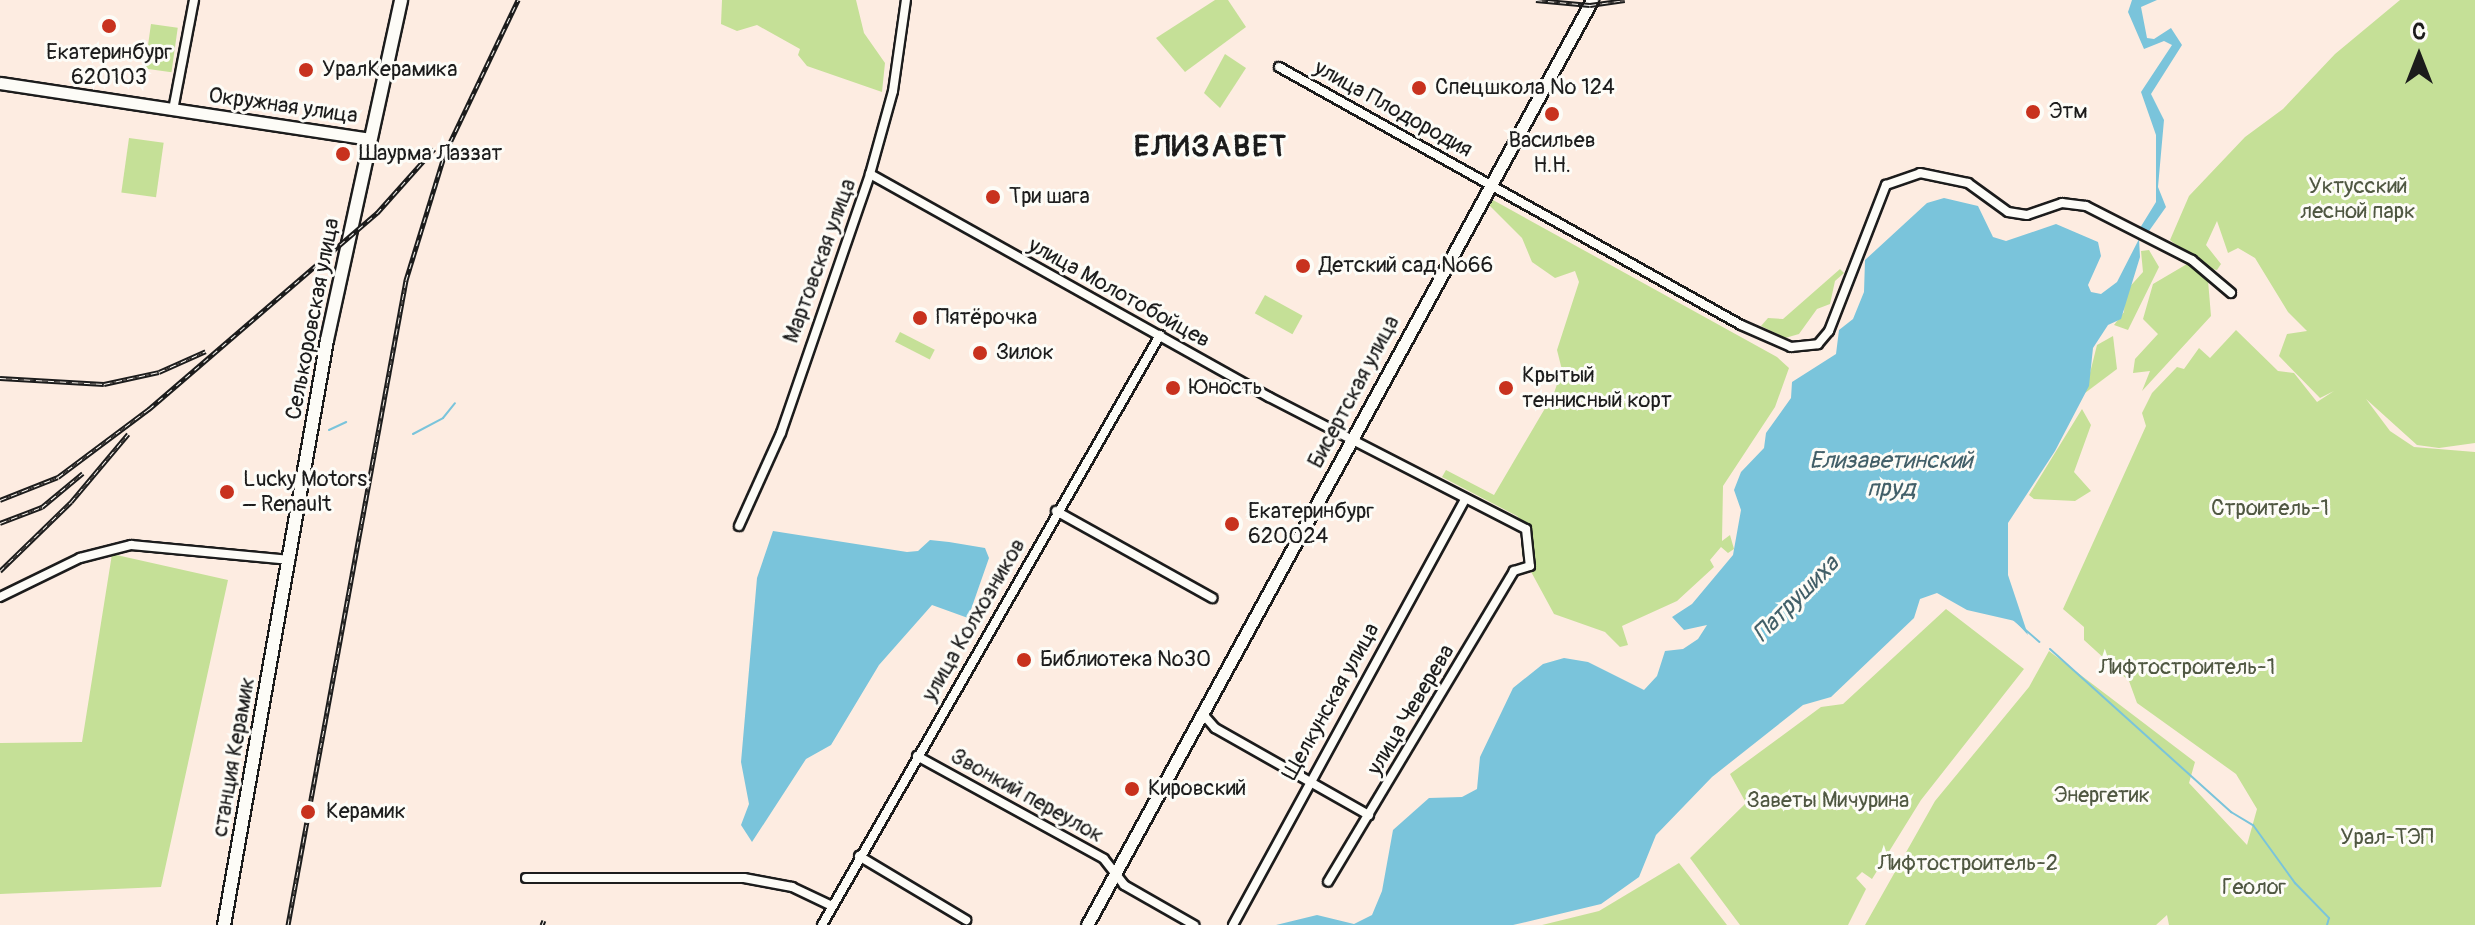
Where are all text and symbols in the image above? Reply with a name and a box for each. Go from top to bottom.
north arrow [2379,16,2459,96]
marker: Екатеринбург 620103 [100,17,118,35]
text: С [2412,18,2426,46]
place label: Екатеринбург 620103 [46,39,172,90]
street label: улица Плодородия [1309,55,1477,163]
place label: УралКерамика [322,57,457,83]
marker: УралКерамика [297,61,315,79]
place label: Спецшкола № 124 [1435,75,1615,101]
marker: Спецшкола № 124 [1410,79,1428,97]
street label: Окружная улица [207,82,359,130]
place label: Этм [2049,99,2088,125]
marker: Этм [2024,103,2042,121]
marker: Васильев Н.Н. [1543,105,1561,123]
place label: Васильев Н.Н. [1508,127,1596,178]
district label: ЕЛИЗАВЕТ [1134,129,1288,165]
place label: Шаурма Лаззат [359,141,502,167]
marker: Шаурма Лаззат [334,145,352,163]
park label: Уктусский лесной парк [2301,173,2415,224]
street label: Мартовская улица [778,175,862,347]
place label: Три шага [1009,184,1090,210]
marker: Три шага [984,188,1002,206]
street label: Селькоровская улица [280,216,346,422]
street label: улица Молотобойцев [1023,232,1215,354]
place label: Детский сад №66 [1319,253,1493,279]
marker: Детский сад №66 [1294,257,1312,275]
place label: Пятёрочка [936,305,1037,331]
marker: Пятёрочка [911,309,929,327]
street label: Бисертская улица [1303,311,1405,473]
place label: Зилок [996,340,1054,366]
marker: Зилок [971,344,989,362]
place label: Крытый теннисный корт [1522,362,1672,414]
place label: Юность [1189,375,1263,401]
marker: Юность [1164,379,1182,397]
marker: Крытый теннисный корт [1497,379,1515,397]
water label: Елизаветинский пруд [1809,447,1973,503]
place label: Lucky Motors – Renault [243,466,367,518]
marker: Lucky Motors – Renault [218,483,236,501]
park label: Строитель-1 [2211,496,2329,522]
place label: Екатеринбург 620024 [1248,498,1374,550]
marker: Екатеринбург 620024 [1223,515,1241,533]
street label: улица Колхозников [917,534,1031,706]
water label: Патрушиха [1747,550,1845,648]
street label: Щелкунская улица [1277,618,1385,786]
street label: улица Чеверева [1362,640,1460,780]
place label: Библиотека №30 [1040,647,1211,673]
marker: Библиотека №30 [1015,651,1033,669]
park label: Лифтостроитель-1 [2099,655,2275,681]
street label: станция Керамик [207,675,261,839]
street label: Звонкий переулок [946,743,1108,849]
place label: Кировский [1148,776,1246,802]
marker: Кировский [1123,780,1141,798]
park label: Энергетик [2054,783,2150,809]
park label: Заветы Мичурина [1747,788,1909,814]
place label: Керамик [326,799,406,825]
marker: Керамик [297,801,319,823]
park label: Урал-ТЭП [2340,825,2434,851]
park label: Лифтостроитель-2 [1878,851,2058,877]
park label: Геолог [2222,875,2286,901]

